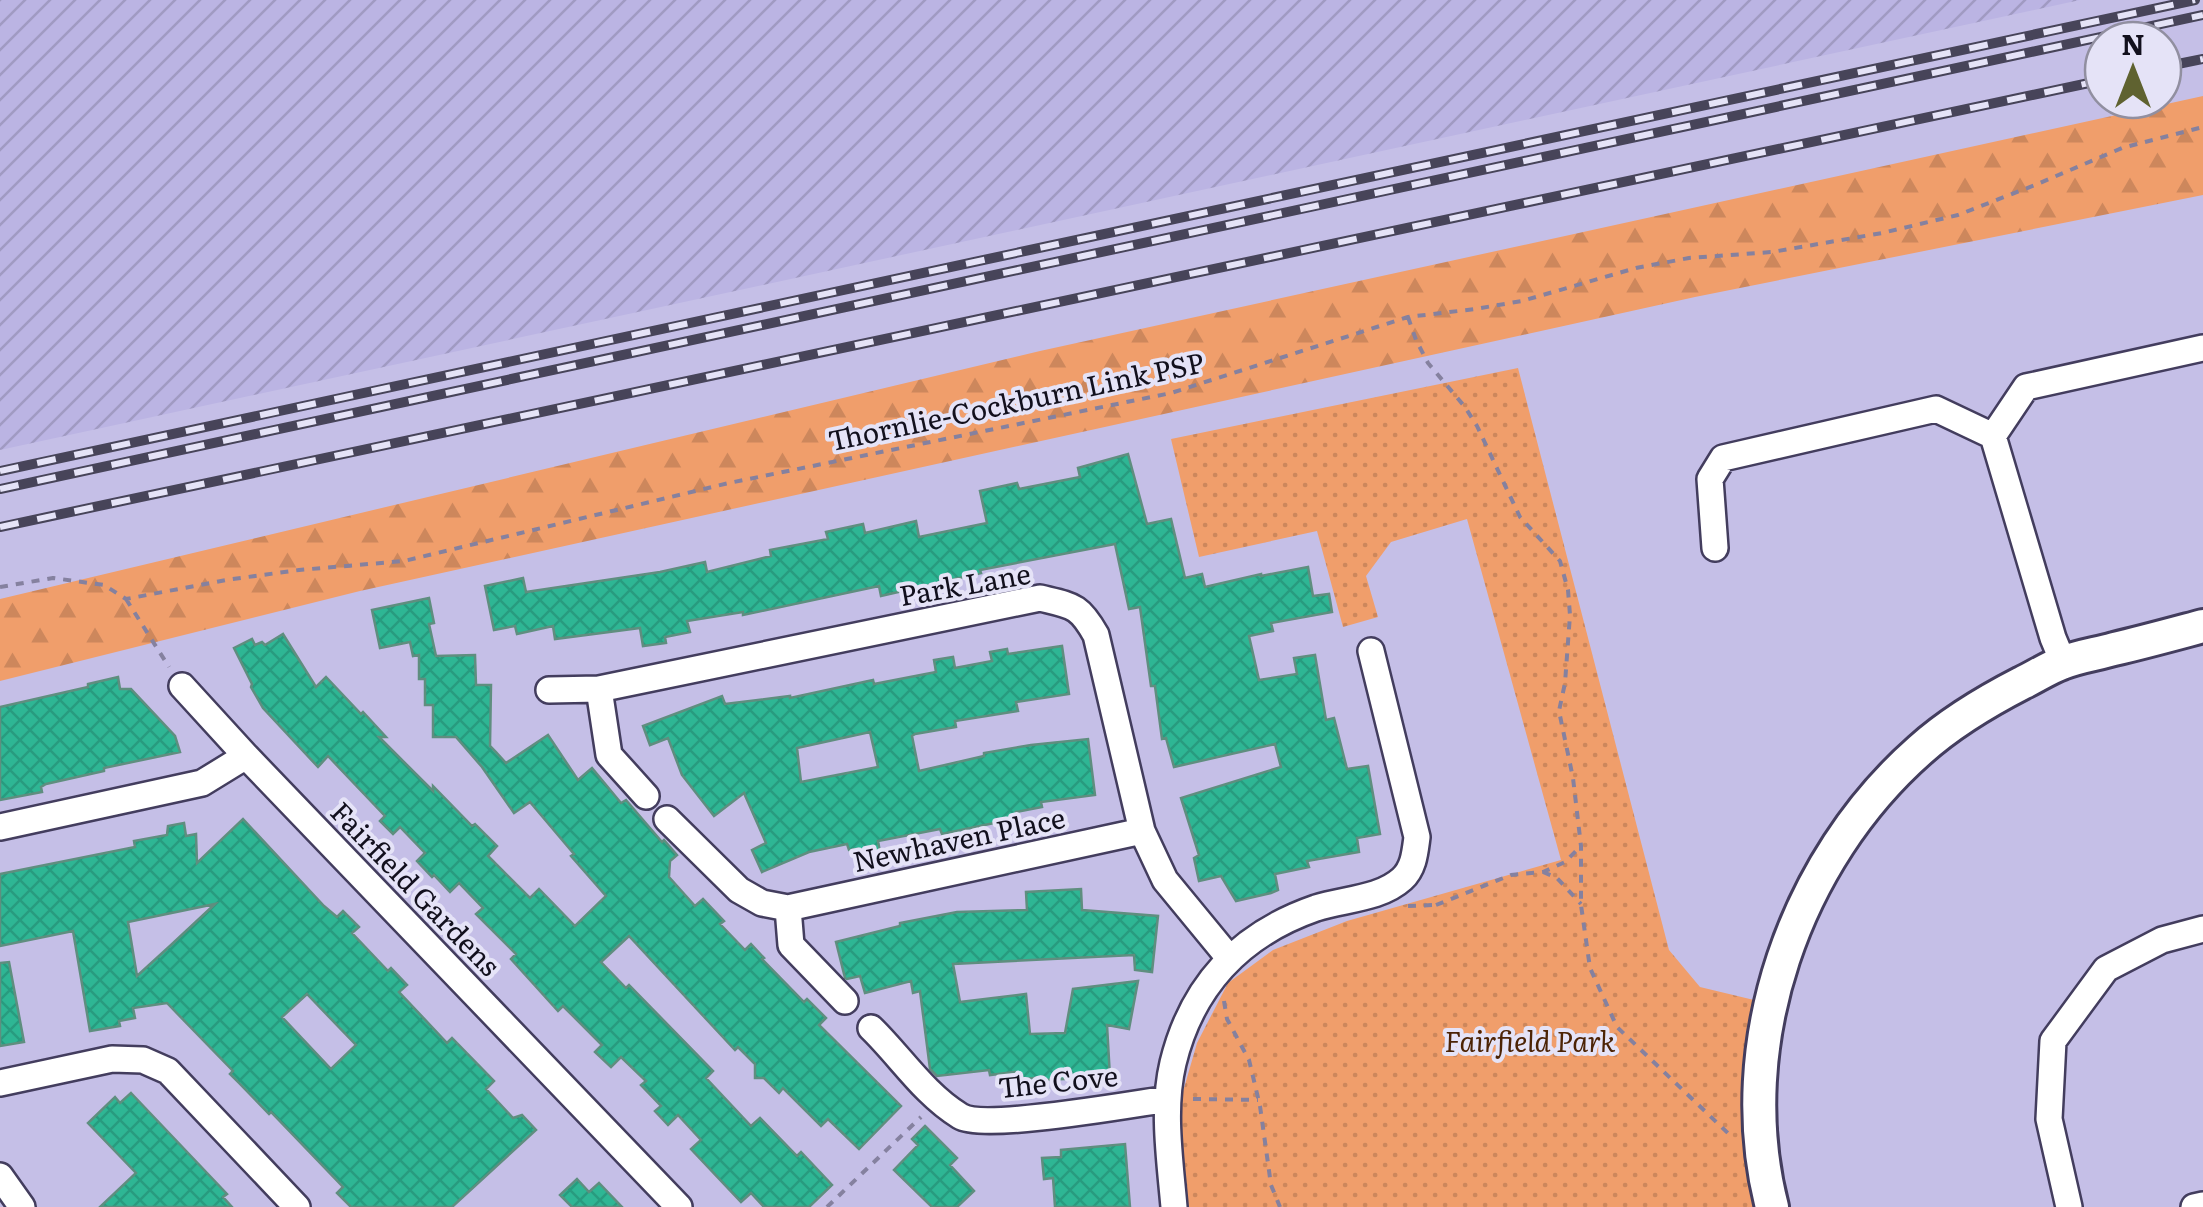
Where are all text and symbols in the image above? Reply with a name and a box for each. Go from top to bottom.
north arrow [2083,20,2183,120]
text: N [2121,22,2145,64]
street label: Thornlie-Cockburn Link PSP [824,340,1207,460]
street label: Park Lane [896,551,1034,615]
street label: Fairfield Gardens [322,791,511,984]
street label: Newhaven Place [849,795,1069,881]
park label: Fairfield Park [1445,1019,1616,1061]
street label: The Cove [996,1053,1120,1107]

